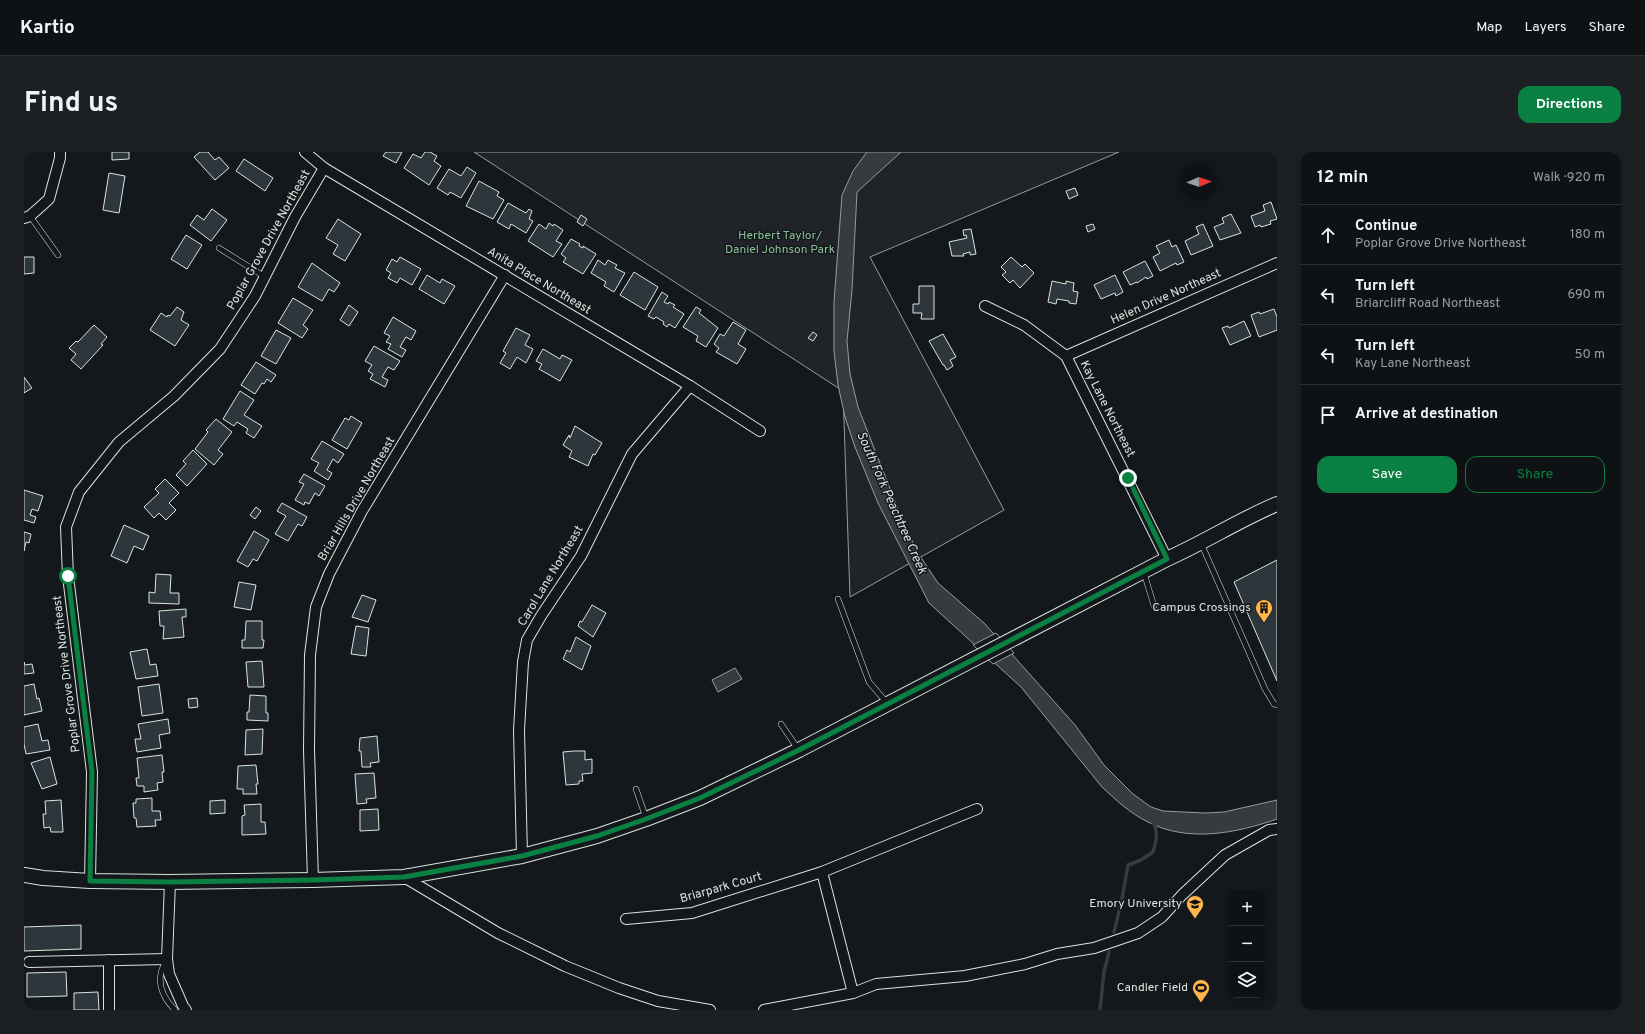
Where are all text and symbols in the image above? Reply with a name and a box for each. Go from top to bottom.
text: Kartio [20,16,75,40]
text: Map [1476,19,1502,36]
text: Layers [1524,19,1566,36]
text: Share [1588,19,1625,36]
text: Find us [24,86,118,122]
button: Directions [1518,86,1621,123]
north arrow [1181,164,1217,200]
street label: Poplar Grove Drive Northeast [224,167,314,313]
text: 12 min [1317,167,1368,189]
text: Walk · 920 m [1533,170,1605,186]
text: Continue [1355,217,1417,236]
icon: ahead [1317,224,1339,246]
text: 180 m [1570,227,1605,243]
park label: Herbert Taylor/ Daniel Johnson Park [725,228,835,258]
text: Poplar Grove Drive Northeast [1355,236,1526,252]
street label: Anita Place Northeast [484,244,594,318]
street label: Helen Drive Northeast [1108,265,1224,329]
text: Turn left [1355,277,1415,296]
icon: left [1317,284,1339,306]
text: 690 m [1568,287,1605,303]
text: Briarcliff Road Northeast [1355,296,1500,312]
text: Turn left [1355,337,1415,356]
icon: left [1317,344,1339,366]
text: 50 m [1575,347,1605,363]
text: Kay Lane Northeast [1355,356,1470,372]
street label: Kay Lane Northeast [1076,358,1138,460]
icon: arrive [1317,404,1339,426]
text: Arrive at destination [1355,405,1498,424]
water label: South Fork Peachtree Creek [852,429,930,577]
street label: Briar Hills Drive Northeast [315,434,399,564]
button: Save [1317,456,1457,493]
button: Share [1465,456,1605,493]
route end [1119,469,1137,487]
street label: Carol Lane Northeast [515,523,587,629]
route start [59,567,77,585]
street label: Poplar Grove Drive Northeast [49,595,85,753]
building icon: Campus Crossings [1254,598,1274,623]
place label: Campus Crossings [1152,600,1251,616]
street label: Briarpark Court [678,869,764,907]
map controls [1229,890,1265,998]
button: + [1229,890,1265,926]
school or university icon: Emory University [1185,894,1205,919]
place label: Emory University [1089,896,1182,912]
button: − [1229,926,1265,962]
button: layers [1229,962,1265,998]
sports icon: Candler Field [1191,978,1211,1003]
place label: Candler Field [1117,980,1188,996]

